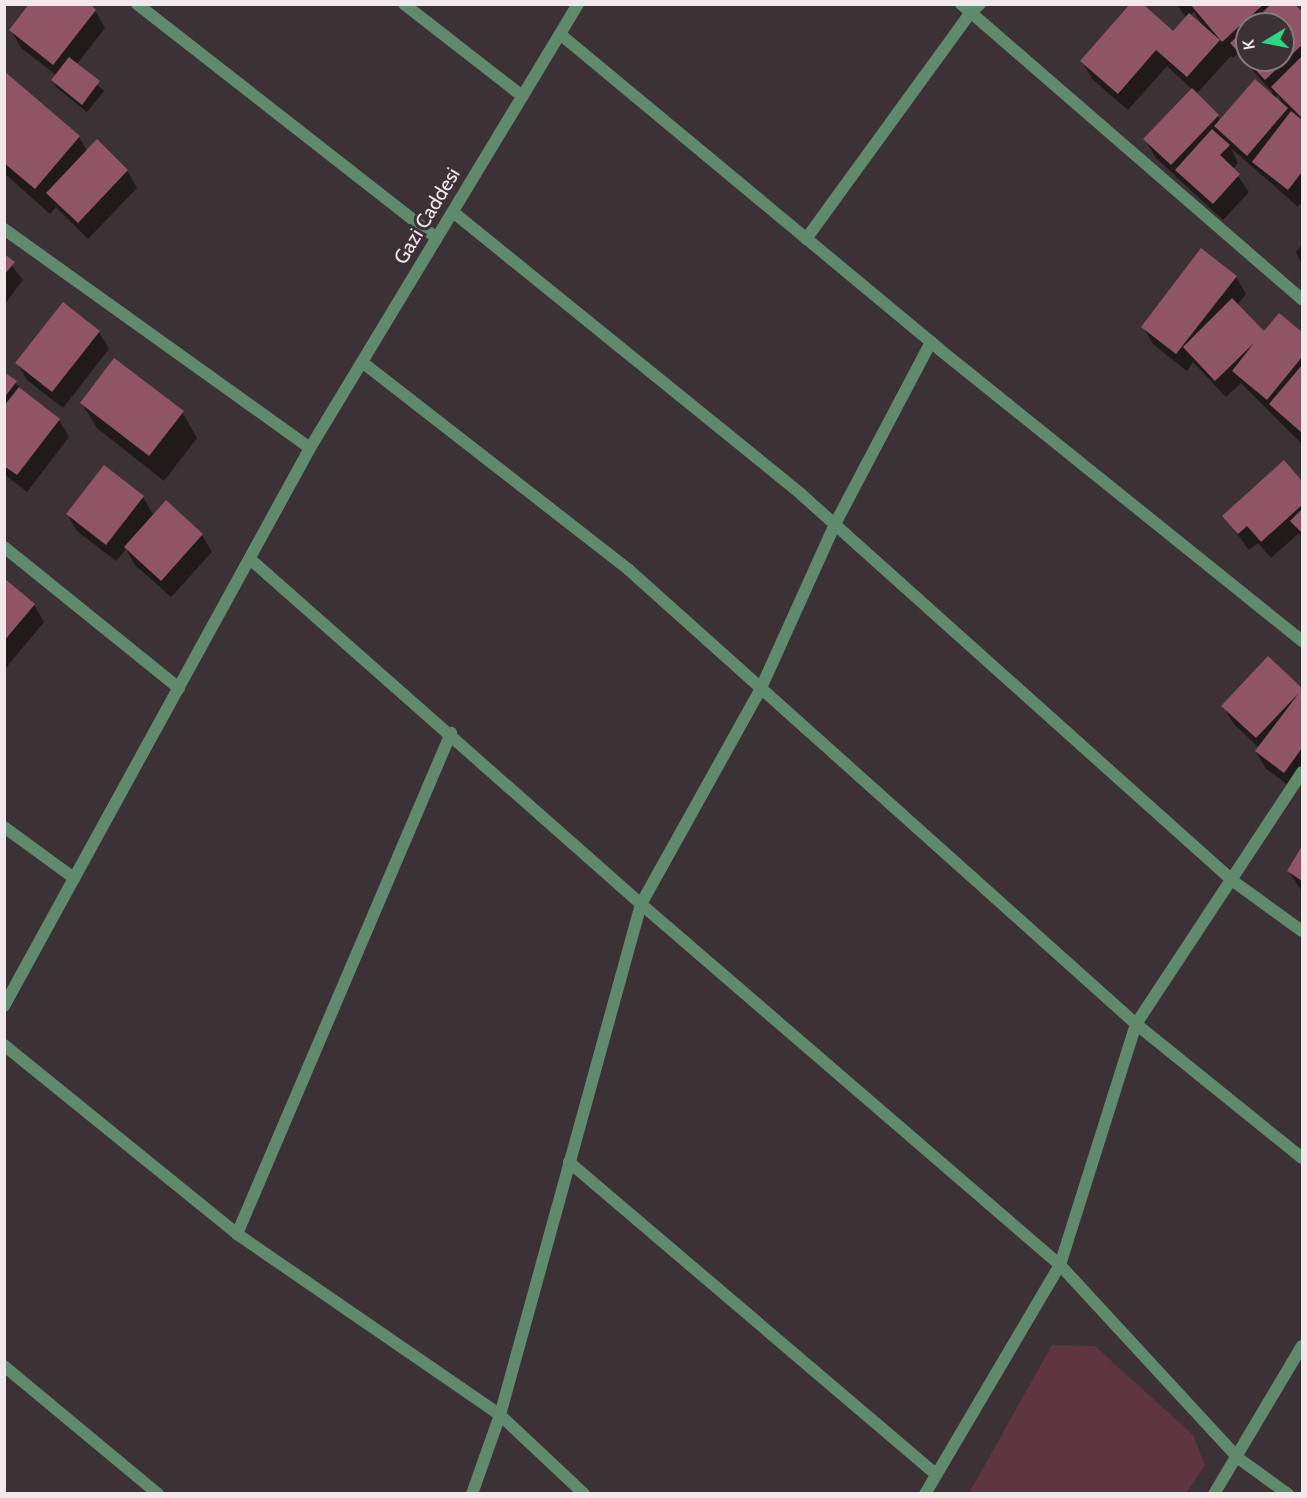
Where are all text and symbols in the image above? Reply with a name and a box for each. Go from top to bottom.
north arrow [1235,12,1295,72]
text: K [1239,38,1259,51]
street label: Gazi Caddesi [389,163,465,269]

